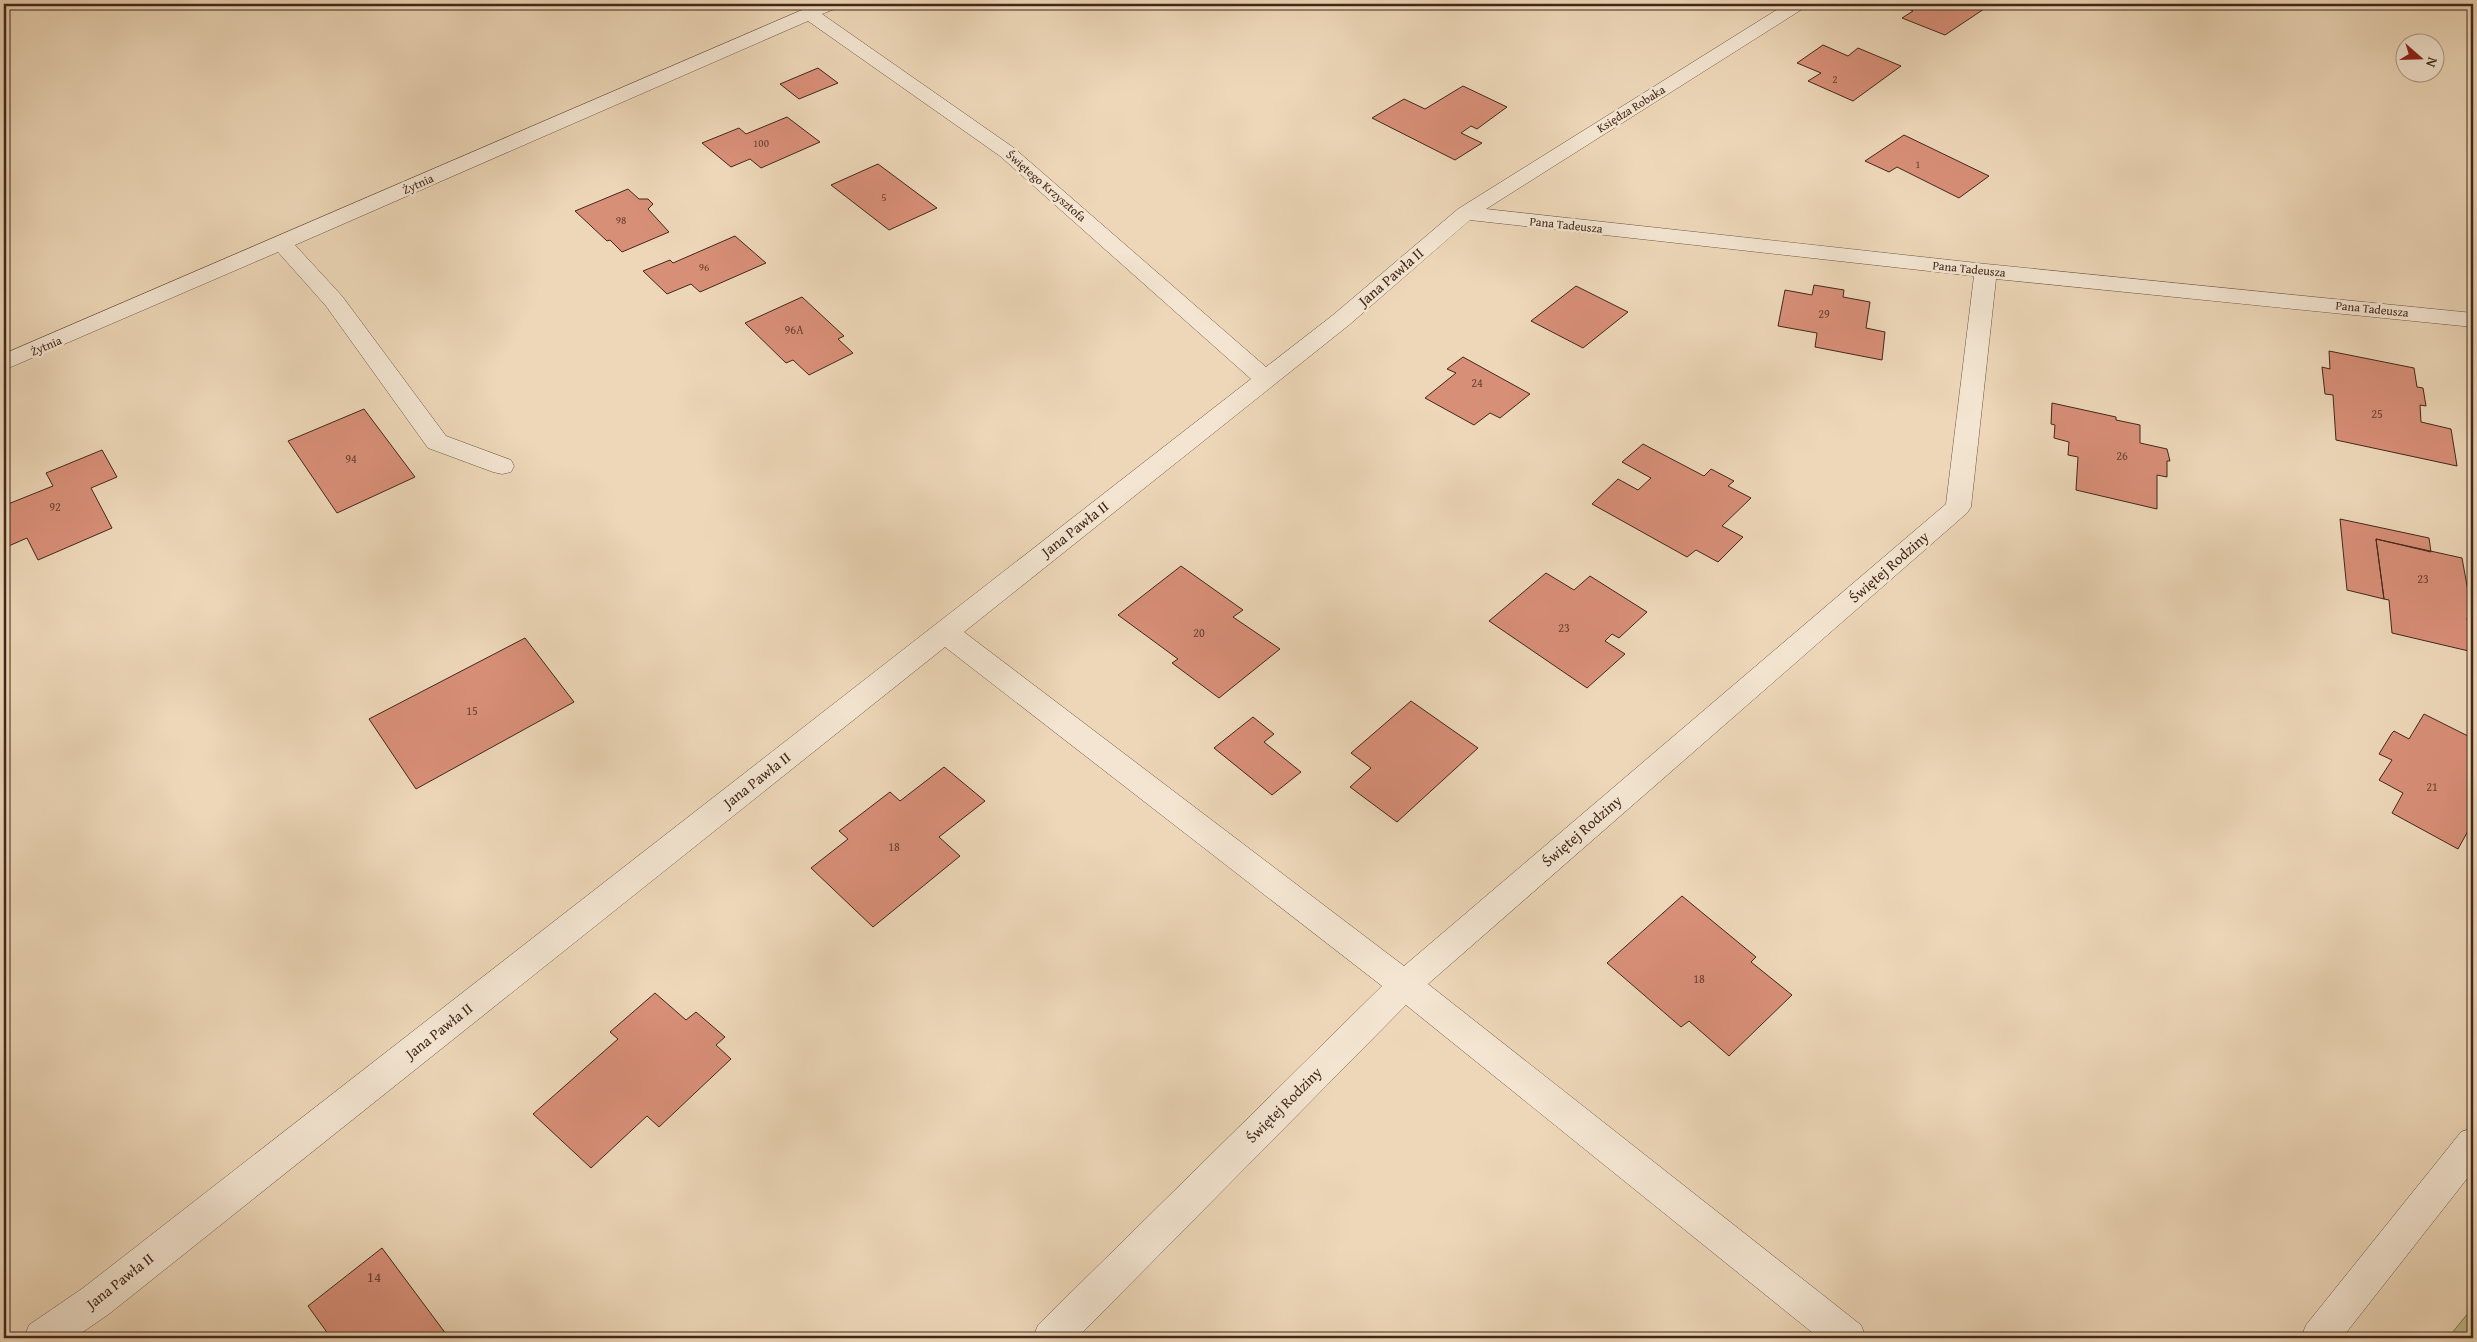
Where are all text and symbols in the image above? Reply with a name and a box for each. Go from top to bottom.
north arrow [2394,32,2444,82]
text: N [2421,55,2443,71]
house number: 2 [1832,71,1838,87]
street label: Księdza Robaka [1593,81,1668,136]
house number: 100 [753,135,769,151]
street label: Świętego Krzysztofa [1003,146,1090,225]
house number: 1 [1915,156,1921,172]
street label: Żytnia [400,169,436,198]
house number: 5 [881,189,887,205]
house number: 98 [616,212,626,228]
street label: Pana Tadeusza [1529,212,1604,237]
street label: Jana Pawła II [1352,242,1428,312]
street label: Pana Tadeusza [1932,256,2007,281]
house number: 96 [699,259,709,275]
street label: Pana Tadeusza [2335,296,2410,321]
house number: 29 [1818,305,1830,322]
house number: 96A [785,321,804,338]
street label: Żytnia [28,331,64,360]
house number: 24 [1471,374,1483,391]
house number: 25 [2371,405,2383,422]
house number: 26 [2116,447,2128,464]
house number: 94 [345,450,357,467]
street label: Jana Pawła II [1035,496,1113,563]
house number: 92 [49,498,61,515]
street label: Świętej Rodziny [1844,526,1934,607]
house number: 23 [2417,570,2429,587]
house number: 23 [1558,619,1570,636]
house number: 20 [1193,624,1205,641]
house number: 15 [466,702,478,719]
street label: Jana Pawła II [717,747,795,814]
house number: 21 [2426,778,2438,795]
street label: Świętej Rodziny [1537,790,1627,871]
house number: 18 [888,838,900,855]
house number: 18 [1693,970,1705,987]
street label: Jana Pawła II [399,998,477,1065]
street label: Świętej Rodziny [1241,1062,1327,1147]
street label: Jana Pawła II [80,1248,158,1315]
house number: 14 [367,1266,381,1287]

